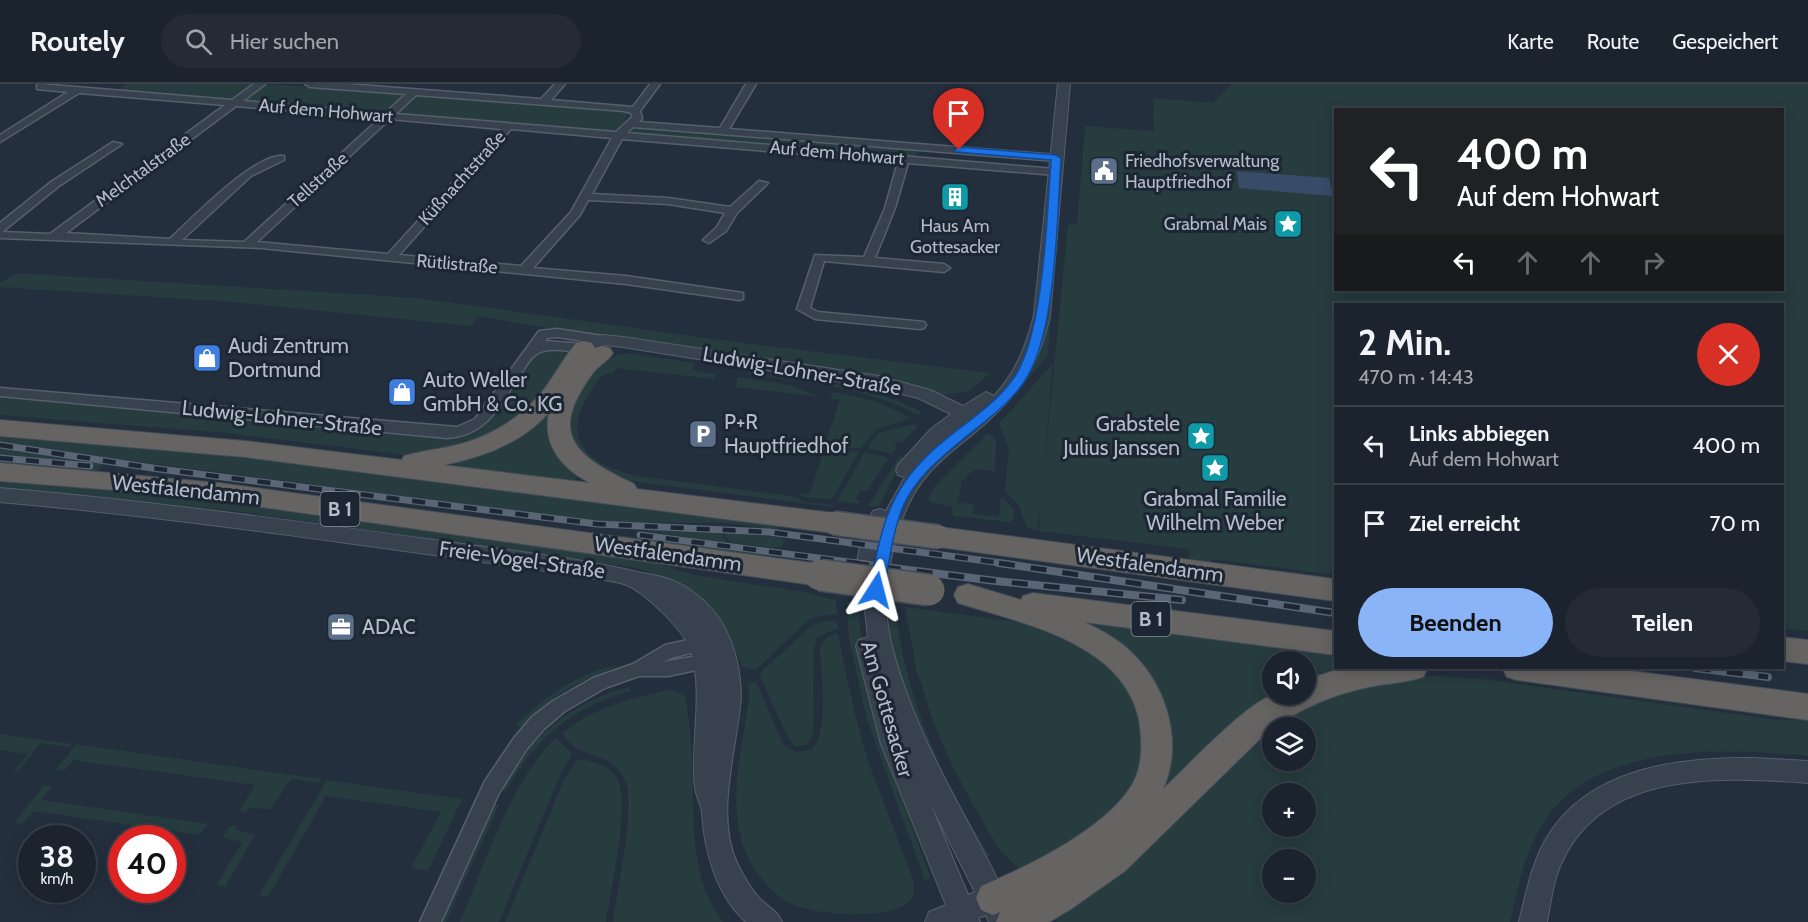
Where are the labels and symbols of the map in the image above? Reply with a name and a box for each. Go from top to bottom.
pin [933,88,984,150]
street label: Auf dem Hohwart [258,94,394,128]
street label: Küßnachtstraße [414,126,510,230]
street label: Melchtalstraße [91,128,195,212]
street label: Auf dem Hohwart [769,136,905,170]
street label: Tellstraße [283,147,353,213]
place label: Friedhofsverwaltung Hauptfriedhof [1125,150,1280,193]
public building icon: Friedhofsverwaltung Hauptfriedhof [1088,155,1120,187]
building icon: Haus Am Gottesacker [939,181,971,213]
place icon: Grabmal Mais [1272,208,1304,240]
place label: Grabmal Mais [1164,213,1267,235]
place label: Haus Am Gottesacker [910,215,1000,258]
street label: Rütlistraße [415,249,499,279]
place label: Audi Zentrum Dortmund [228,333,349,382]
street label: Ludwig-Lohner-Straße [701,341,903,400]
shop icon: Audi Zentrum Dortmund [191,342,223,374]
place label: Auto Weller GmbH & Co. KG [423,367,562,416]
shop icon: Auto Weller GmbH & Co. KG [386,376,418,408]
street label: Ludwig-Lohner-Straße [181,395,384,440]
place label: P+R Hauptfriedhof [724,409,849,458]
place label: Grabstele Julius Janssen [1062,411,1180,460]
parking icon: P+R Hauptfriedhof [687,418,719,450]
place icon: Grabstele Julius Janssen [1185,420,1217,452]
place icon: Grabmal Familie Wilhelm Weber [1199,452,1231,484]
street label: Westfalendamm [111,469,261,510]
place label: Grabmal Familie Wilhelm Weber [1143,486,1287,535]
road number: B 1 [320,492,360,526]
street label: Westfalendamm [593,531,743,576]
street label: Freie-Vogel-Straße [438,535,607,584]
street label: Westfalendamm [1075,542,1225,587]
position arrow [844,558,908,622]
road number: B 1 [1132,602,1170,636]
office icon: ADAC [325,611,357,643]
place label: ADAC [362,614,416,639]
street label: Am Gottesacker [856,638,919,780]
speed limit sign: 40 [108,825,186,903]

